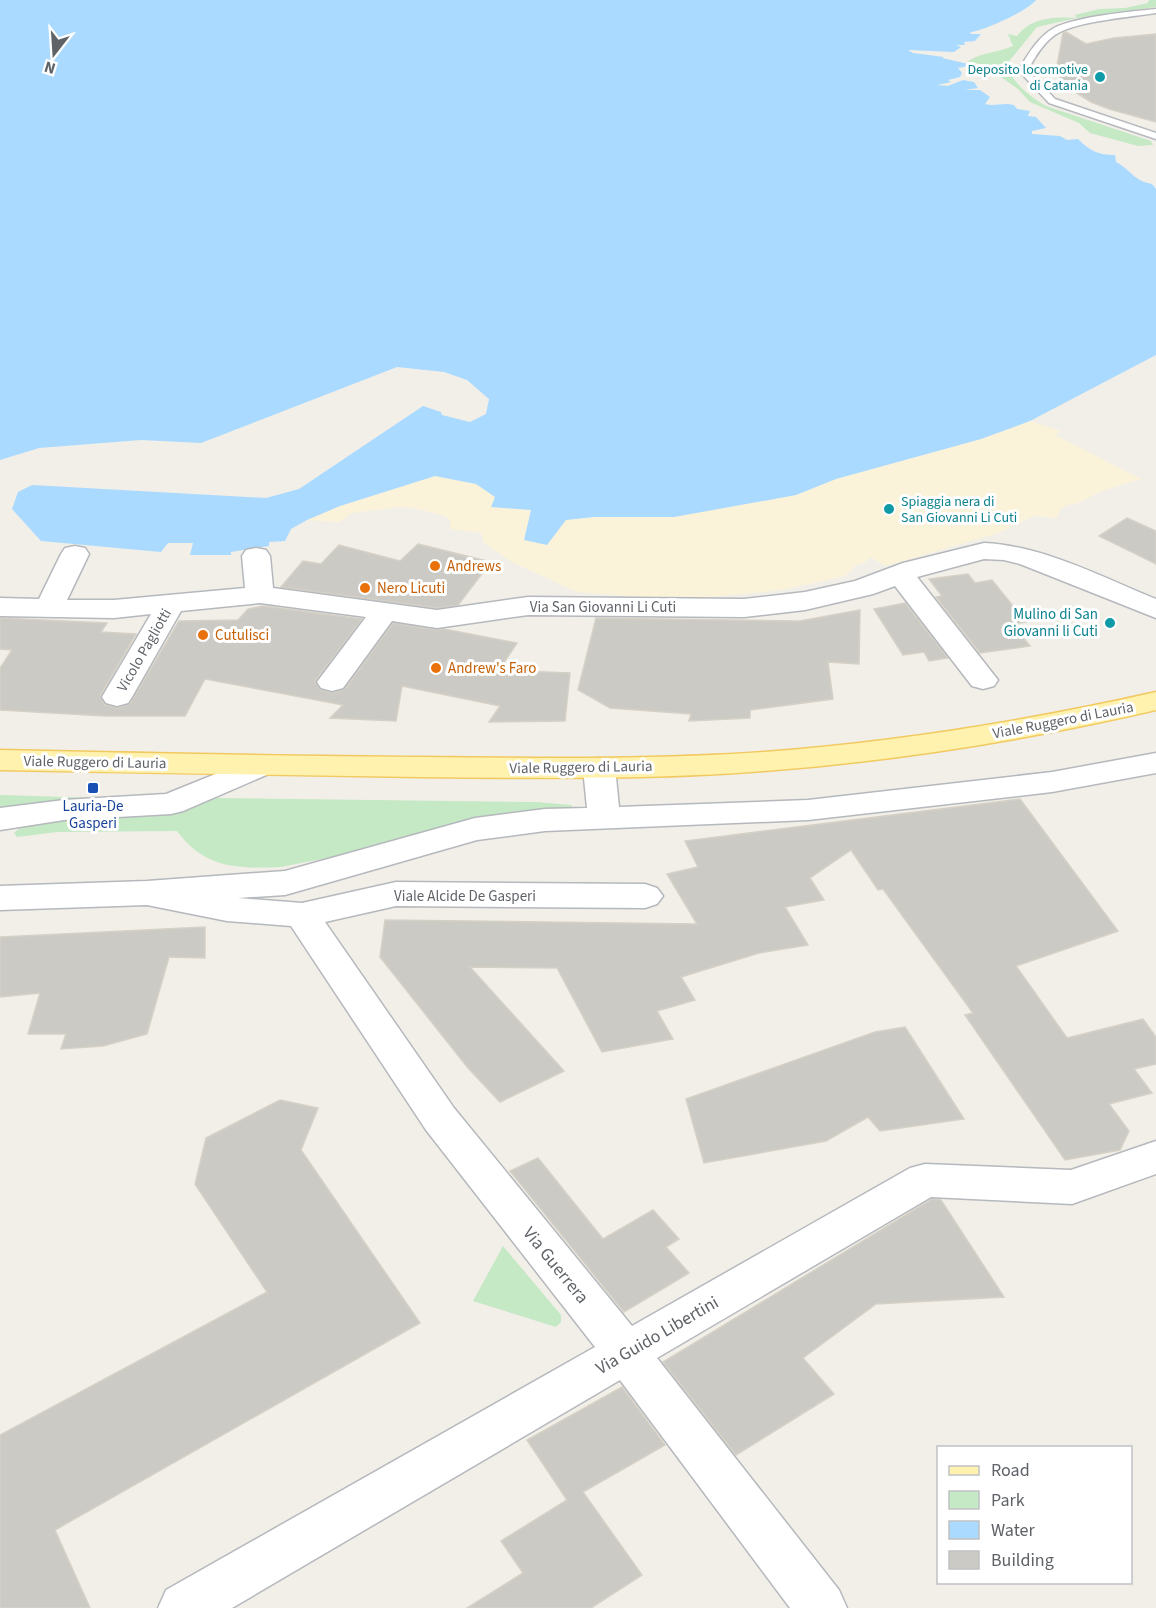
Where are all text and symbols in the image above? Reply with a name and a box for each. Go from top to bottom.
north arrow [24,24,84,84]
text: N [42,55,58,79]
place label: Deposito locomotive di Catania [967,60,1088,96]
marker: Deposito locomotive di Catania [1093,70,1107,84]
place label: Spiaggia nera di San Giovanni Li Cuti [901,492,1017,528]
marker: Spiaggia nera di San Giovanni Li Cuti [882,502,896,516]
place label: Andrews [447,556,501,577]
marker: Andrews [428,559,442,573]
place label: Nero Licuti [377,578,445,599]
marker: Nero Licuti [358,581,372,595]
street label: Via San Giovanni Li Cuti [530,597,676,618]
place label: Mulino di San Giovanni li Cuti [1004,604,1098,642]
street label: Vicolo Pagliotti [112,605,177,696]
marker: Mulino di San Giovanni li Cuti [1103,616,1117,630]
place label: Cutulisci [215,625,269,646]
marker: Cutulisci [196,628,210,642]
place label: Andrew's Faro [448,658,536,679]
marker: Andrew's Faro [429,661,443,675]
street label: Viale Ruggero di Lauria [991,697,1135,744]
street label: Viale Ruggero di Lauria [23,751,167,774]
street label: Viale Ruggero di Lauria [509,756,653,779]
marker: Lauria-De Gasperi [86,781,100,795]
place label: Lauria-De Gasperi [63,796,123,834]
street label: Viale Alcide De Gasperi [394,886,536,907]
street label: Via Guerrera [517,1222,594,1309]
street label: Via Guido Libertini [591,1290,723,1381]
legend [937,1446,1132,1584]
text: Road [991,1458,1030,1483]
text: Park [991,1488,1025,1513]
text: Water [991,1518,1035,1543]
text: Building [991,1548,1054,1573]

